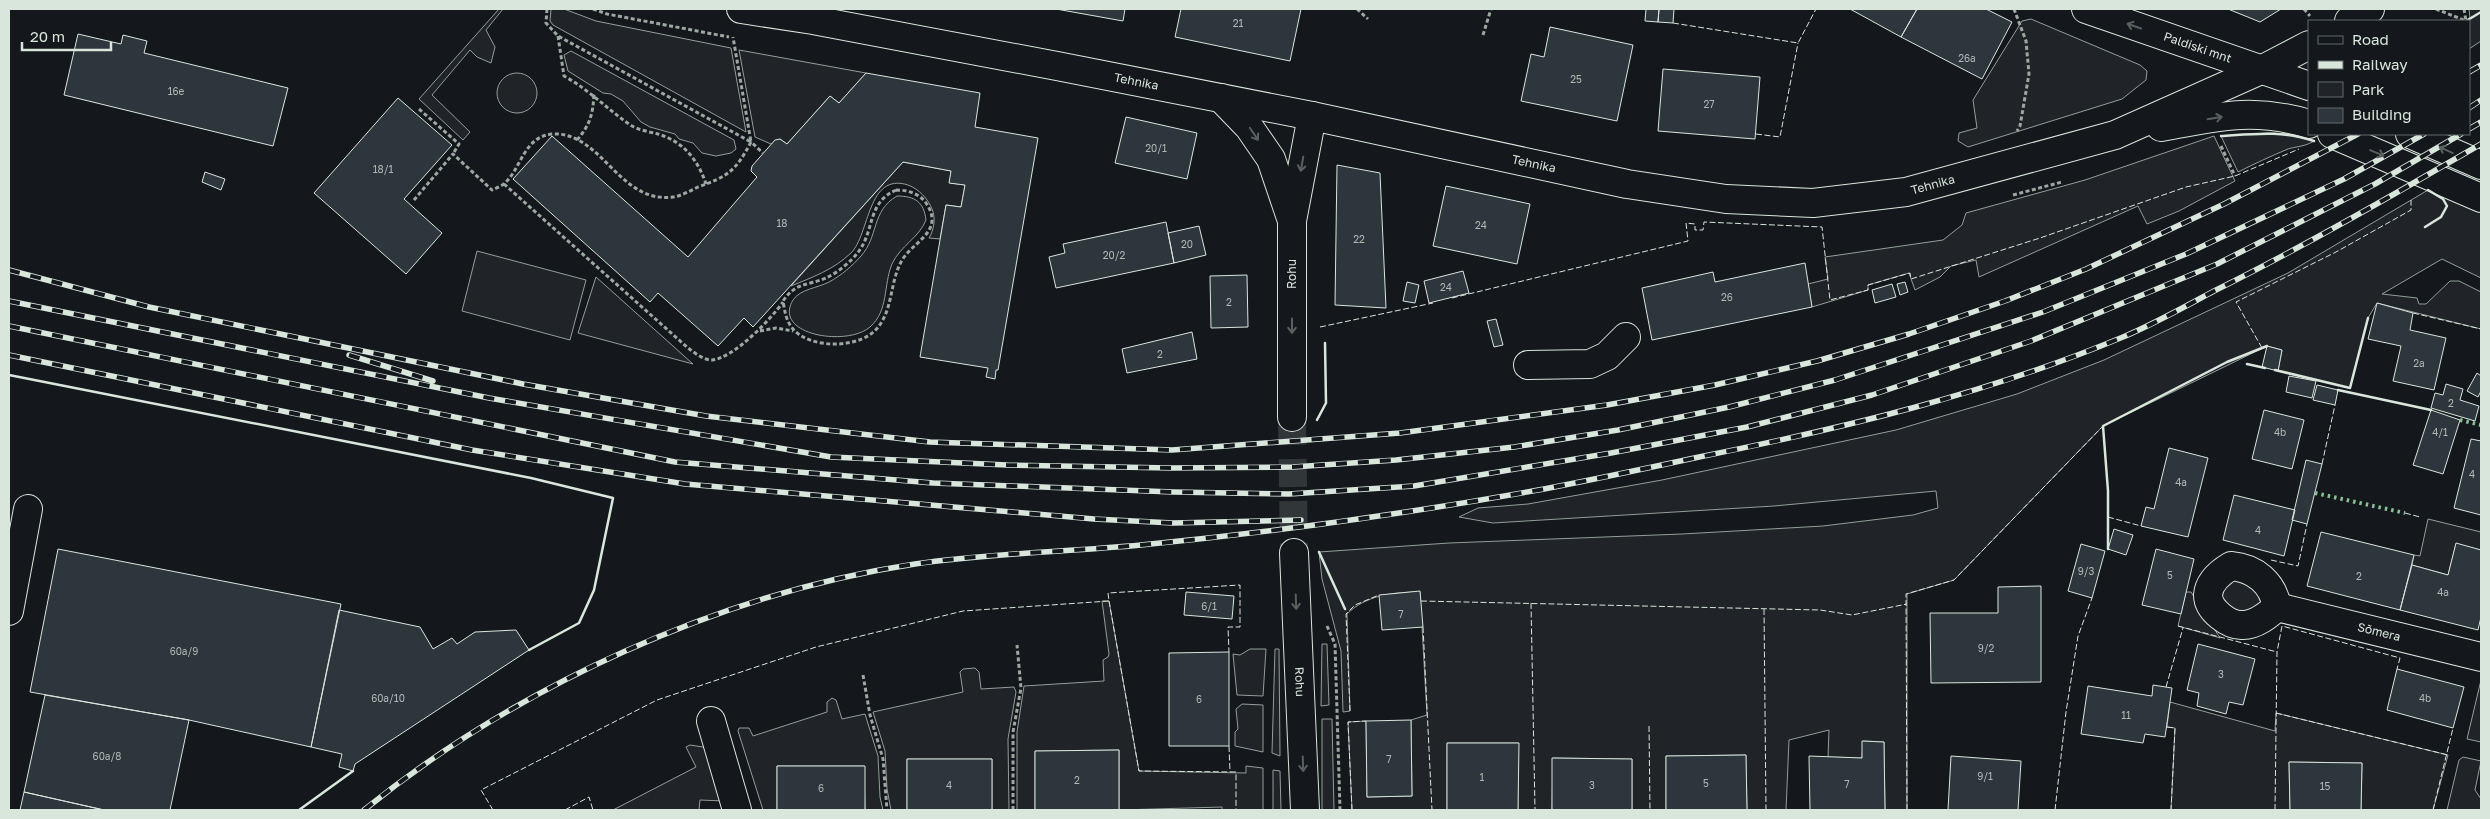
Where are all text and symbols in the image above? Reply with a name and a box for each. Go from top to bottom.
house number: 21 [1233,17,1243,29]
scale bar [22,20,111,52]
one-way arrow [2126,20,2142,30]
legend [2308,20,2470,135]
text: 20 m [30,27,65,45]
street label: Paldiski mnt [2162,28,2234,66]
text: Road [2352,30,2389,48]
house number: 26a [1958,52,1976,64]
text: Railway [2352,55,2408,73]
street label: Tehnika [1113,69,1160,93]
house number: 25 [1570,73,1582,85]
text: Park [2352,80,2385,98]
house number: 16e [168,85,185,97]
house number: 27 [1703,98,1715,110]
text: Building [2352,105,2412,123]
one-way arrow [2206,112,2222,122]
one-way arrow [1249,127,1259,141]
house number: 20/1 [1145,142,1167,154]
one-way arrow [2439,144,2454,154]
one-way arrow [2369,149,2384,159]
street label: Tehnika [1511,151,1557,175]
one-way arrow [1296,156,1306,172]
house number: 18/1 [373,163,393,175]
street label: Tehnika [1909,171,1956,197]
house number: 18 [777,217,787,229]
house number: 24 [1475,219,1487,231]
house number: 22 [1353,233,1365,245]
house number: 20 [1181,238,1193,250]
house number: 20/2 [1103,249,1125,261]
street label: Rohu [1284,259,1299,289]
house number: 24 [1440,281,1452,293]
house number: 26 [1721,291,1733,303]
house number: 2 [1226,296,1232,308]
one-way arrow [1287,317,1297,333]
house number: 2 [1157,348,1163,360]
house number: 2a [2413,357,2425,369]
house number: 2 [2448,397,2454,409]
house number: 4b [2274,426,2286,438]
house number: 4/1 [2432,426,2448,438]
house number: 4 [2469,468,2475,480]
house number: 4a [2175,476,2187,488]
house number: 4 [2255,524,2261,536]
house number: 9/3 [2078,565,2094,577]
house number: 5 [2167,569,2173,581]
house number: 2 [2356,570,2362,582]
house number: 4a [2437,586,2449,598]
one-way arrow [1292,593,1301,609]
house number: 6/1 [1201,600,1217,612]
house number: 7 [1398,608,1404,620]
street label: Sõmera [2356,619,2402,644]
house number: 9/2 [1978,642,1995,654]
house number: 60a/9 [170,645,198,657]
street label: Rohu [1292,667,1308,697]
house number: 3 [2218,668,2224,680]
house number: 60a/10 [371,692,405,704]
house number: 4b [2419,692,2431,704]
house number: 6 [1196,693,1202,705]
house number: 11 [2121,709,2131,721]
house number: 60a/8 [93,750,121,762]
house number: 7 [1386,753,1392,765]
one-way arrow [1299,756,1308,772]
house number: 9/1 [1977,770,1993,782]
house number: 1 [1480,771,1485,783]
house number: 2 [1074,774,1080,786]
house number: 5 [1703,777,1709,789]
house number: 7 [1844,778,1850,790]
house number: 4 [946,779,952,791]
house number: 3 [1589,779,1595,791]
house number: 15 [2320,780,2331,792]
house number: 6 [818,782,824,794]

